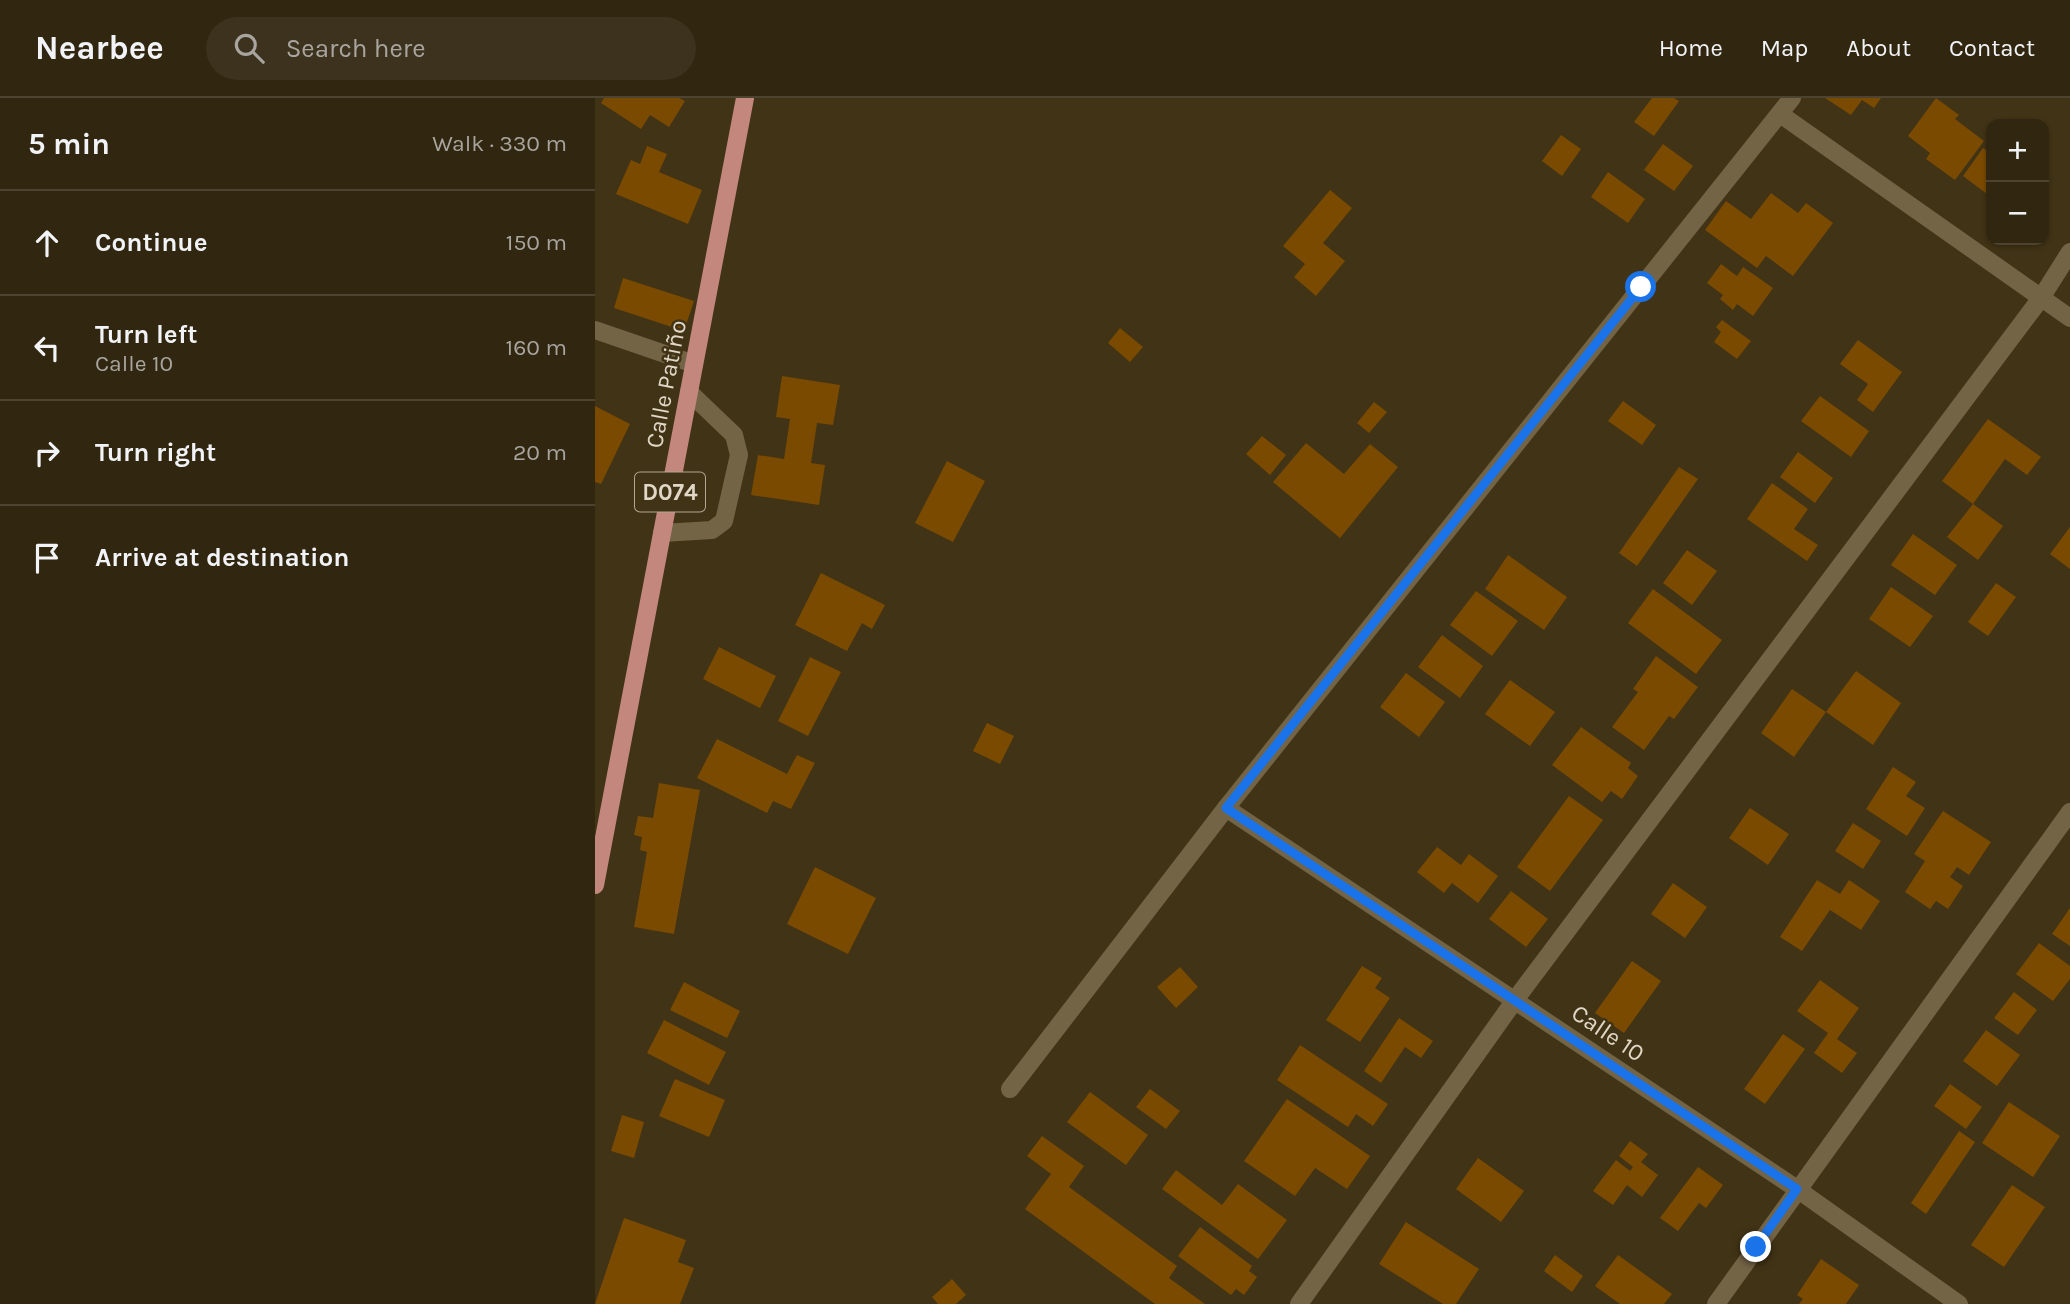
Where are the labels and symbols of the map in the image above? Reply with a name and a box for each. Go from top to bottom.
route start [1625,271,1656,302]
street label: Calle Patiño [640,318,692,450]
road number: D074 [635,472,705,512]
street label: Calle 10 [1566,999,1650,1067]
route end [1740,1231,1771,1262]

